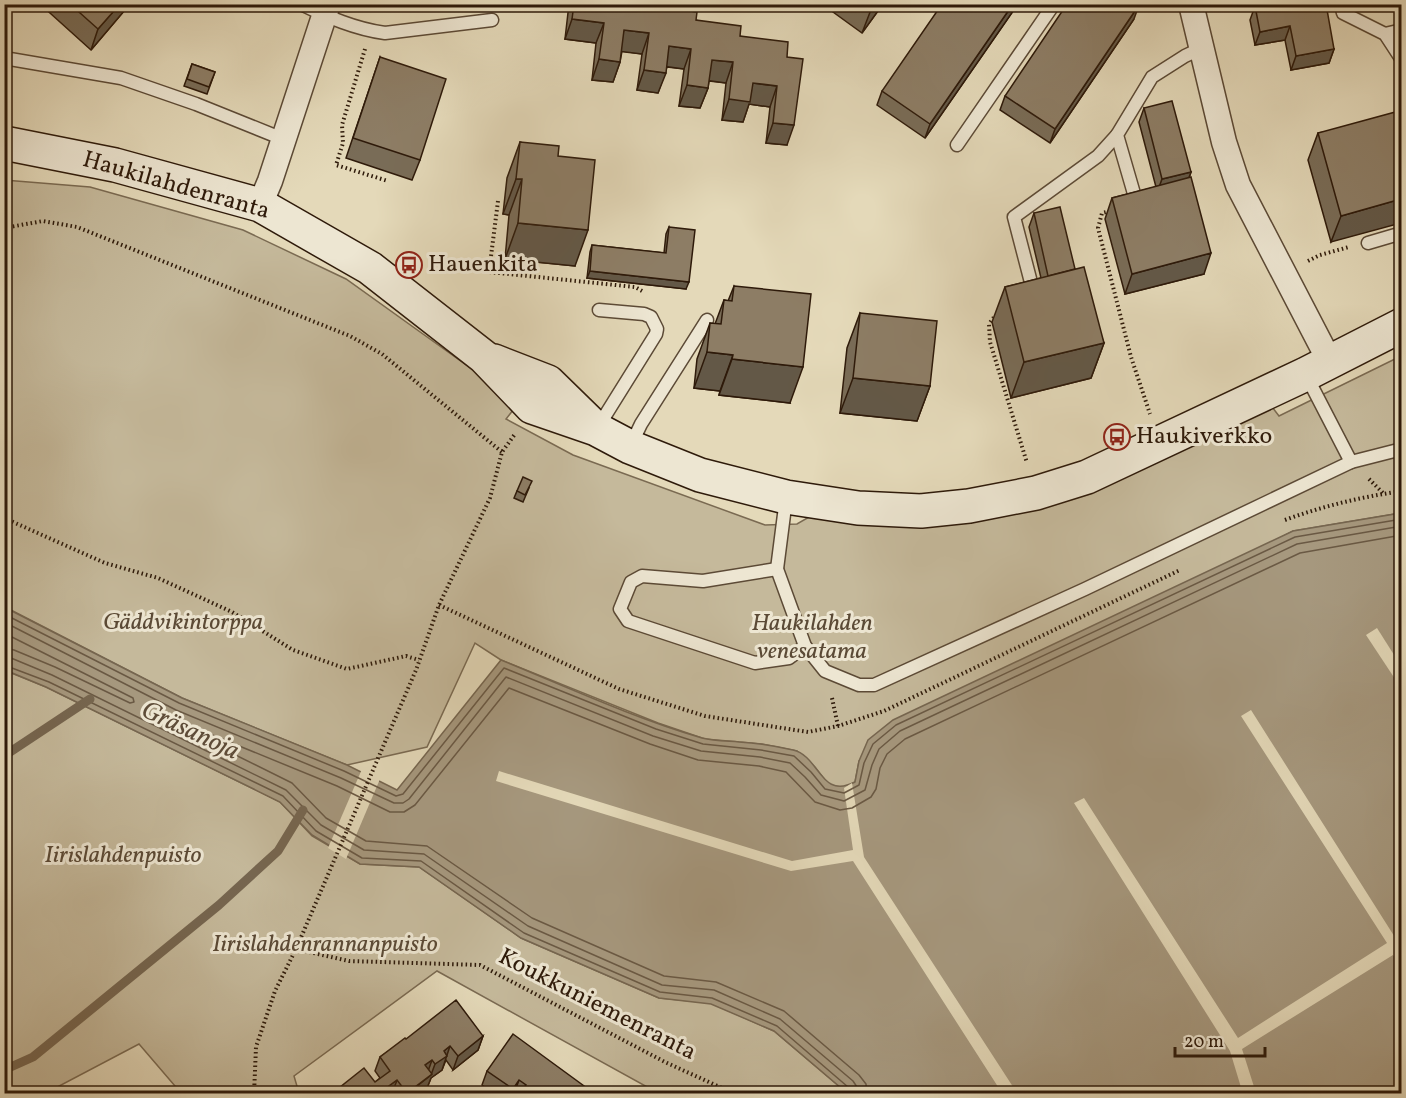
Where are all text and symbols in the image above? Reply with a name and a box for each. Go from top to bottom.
street label: Haukilahdenranta [78,143,274,229]
place label: Hauenkita [428,248,538,282]
bus stop icon: Hauenkita [394,250,424,280]
place label: Haukiverkko [1136,420,1272,454]
bus stop icon: Haukiverkko [1102,422,1132,452]
park label: Gäddvikintorppa [103,606,263,640]
park label: Haukilahden venesatama [751,607,873,669]
water label: Gräsanoja [135,693,245,769]
park label: Iirislahdenpuisto [44,839,202,873]
park label: Iirislahdenrannanpuisto [212,928,438,962]
street label: Koukkuniemenranta [492,940,702,1070]
scale bar [1175,1020,1265,1058]
text: 20 m [1184,1030,1224,1055]

